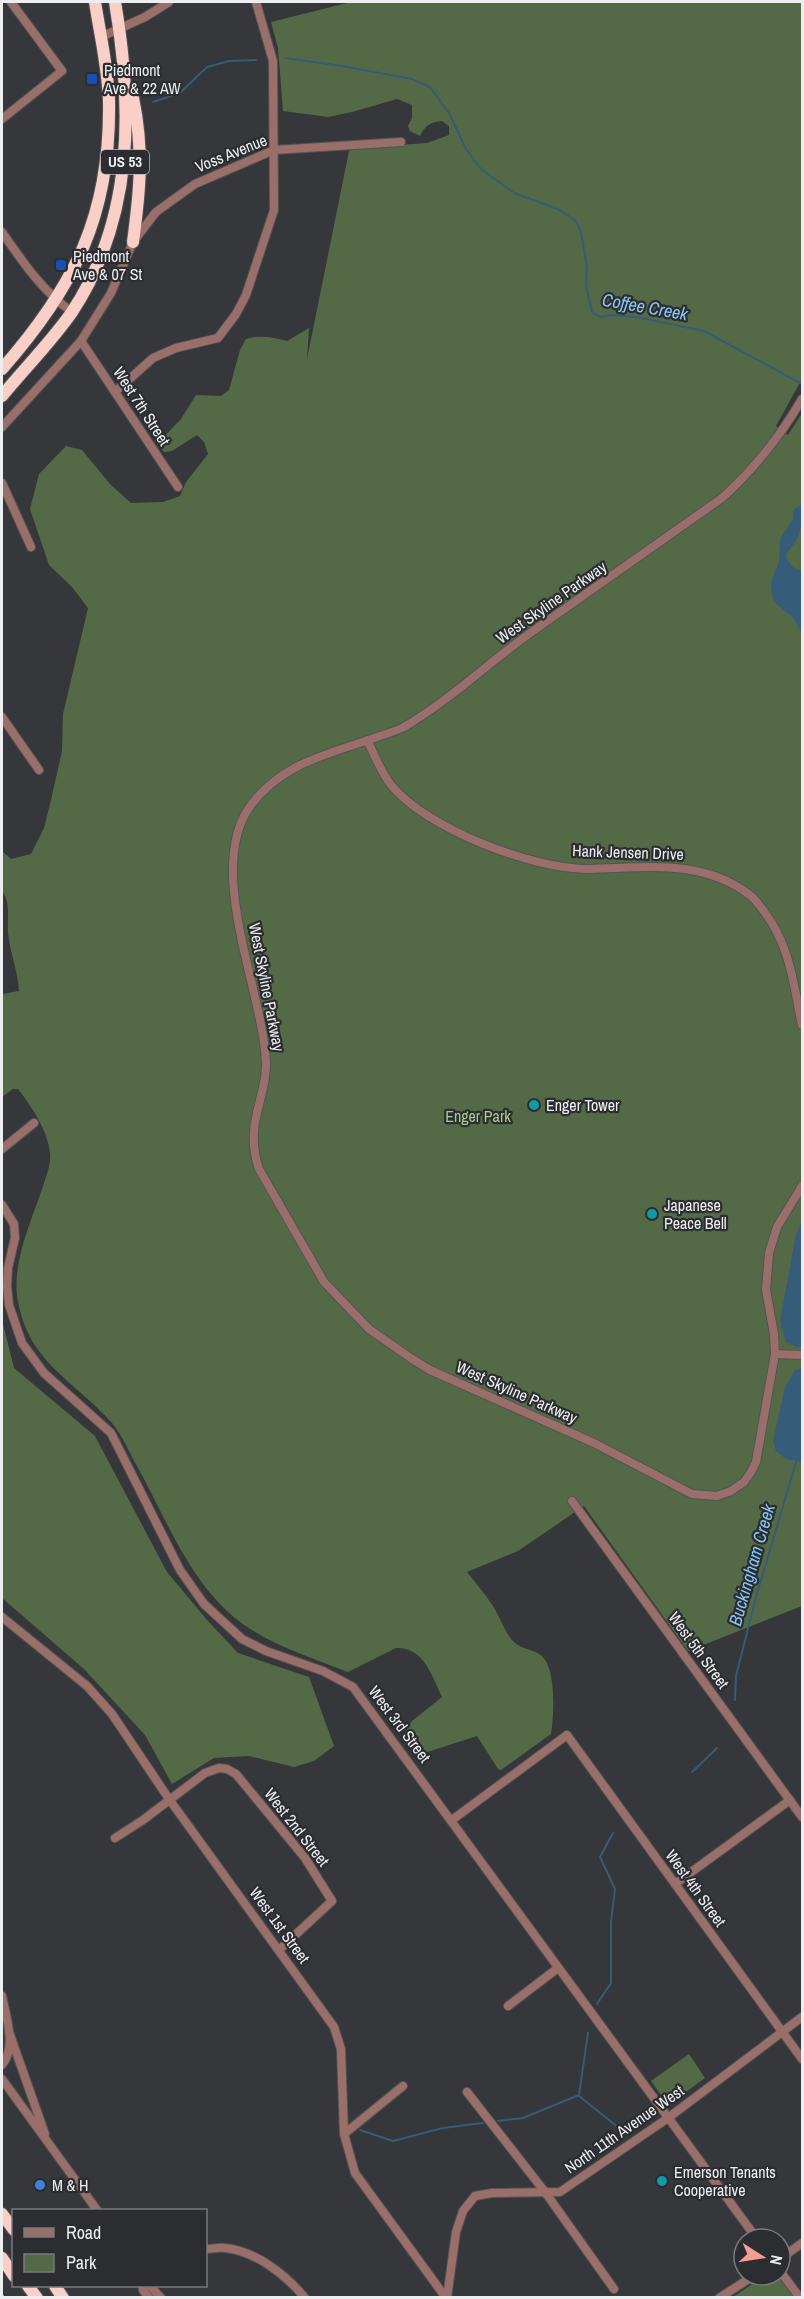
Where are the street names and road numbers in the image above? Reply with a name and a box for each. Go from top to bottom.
street label: Voss Avenue [192,129,270,177]
road number: US 53 [101,150,149,174]
street label: West 7th Street [108,362,176,450]
street label: West Skyline Parkway [491,555,611,648]
street label: Hank Jensen Drive [572,839,684,865]
street label: West Skyline Parkway [244,921,290,1053]
street label: West Skyline Parkway [453,1355,581,1429]
street label: West 5th Street [664,1607,735,1693]
street label: West 3rd Street [364,1681,436,1767]
street label: West 2nd Street [259,1783,335,1871]
street label: West 4th Street [661,1845,732,1931]
street label: West 1st Street [245,1882,315,1968]
street label: North 11th Avenue West [560,2079,688,2178]

